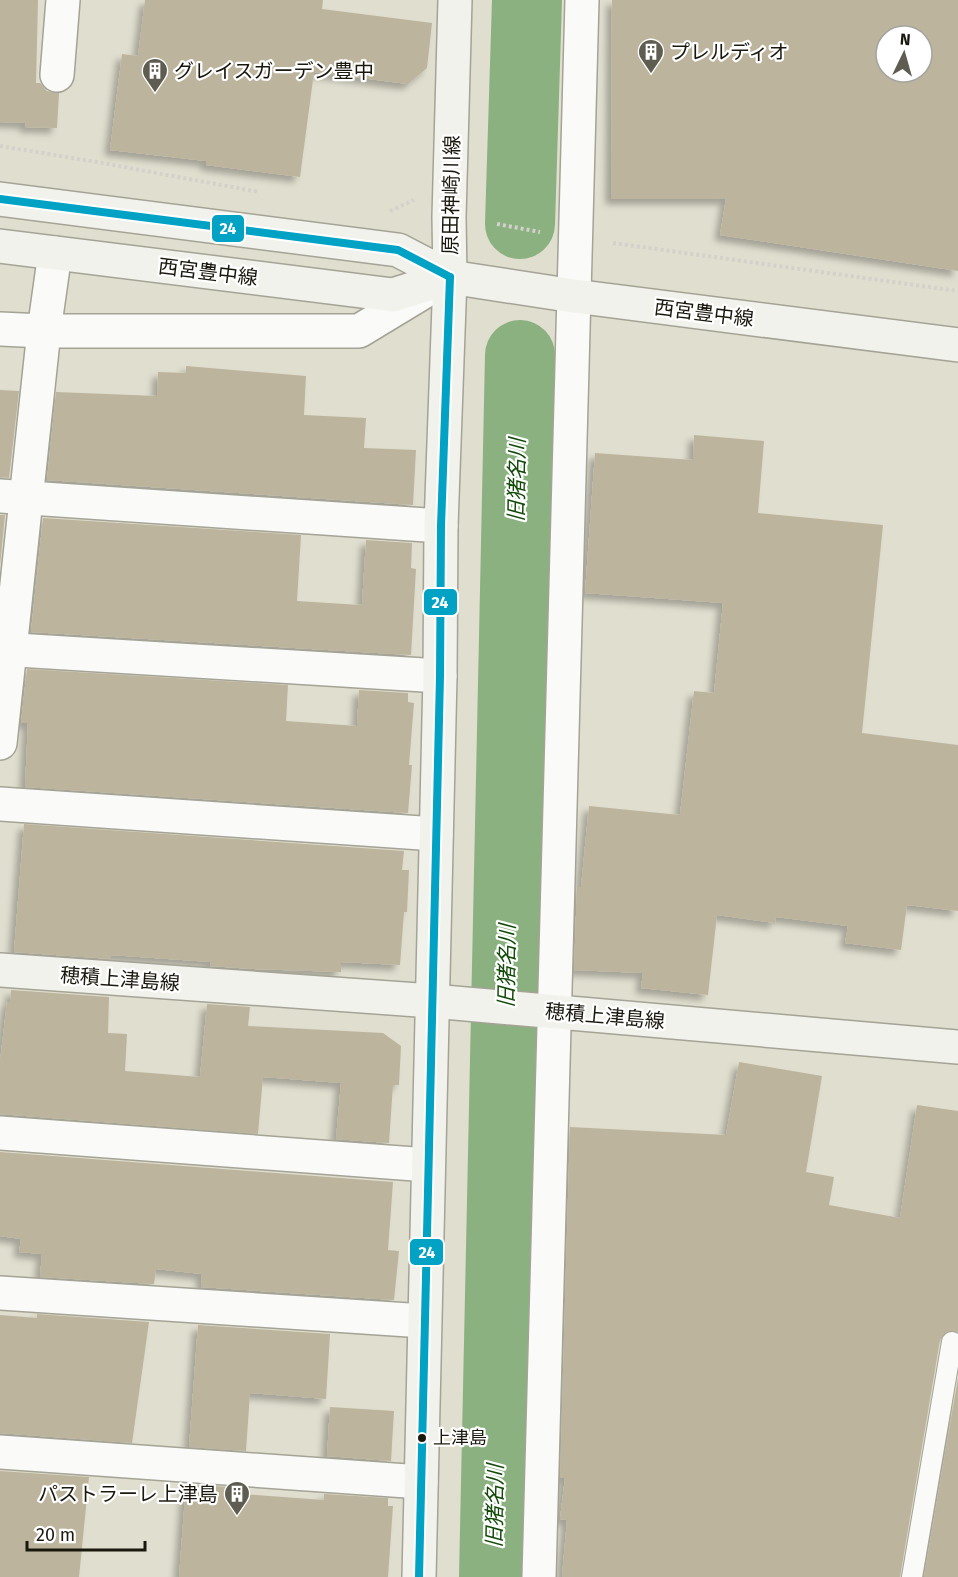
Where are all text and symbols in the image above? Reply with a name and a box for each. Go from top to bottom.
north arrow [874,24,934,84]
text: N [899,30,911,49]
building icon: プレルディオ [636,37,666,75]
place label: プレルディオ [670,40,789,64]
building icon: グレイスガーデン豊中 [140,56,170,94]
place label: グレイスガーデン豊中 [174,59,373,83]
street label: 原田神崎川線 [438,135,464,255]
line badge: 24 [211,214,245,243]
text: 24 [220,219,236,238]
street label: 西宮豊中線 [157,254,259,290]
street label: 西宮豊中線 [653,295,755,331]
water label: 旧猪名川 [503,436,531,522]
line badge: 24 [423,588,458,616]
text: 24 [432,593,448,612]
water label: 旧猪名川 [493,922,521,1008]
street label: 穂積上津島線 [59,963,181,995]
street label: 穂積上津島線 [544,999,666,1033]
line badge: 24 [409,1238,444,1266]
text: 24 [419,1243,435,1262]
place label: 上津島 [433,1427,487,1449]
marker: 上津島 [416,1432,428,1444]
water label: 旧猪名川 [481,1462,509,1548]
building icon: パストラーレ上津島 [222,1479,252,1517]
place label: パストラーレ上津島 [38,1482,218,1506]
scale bar [27,1514,146,1552]
text: 20 m [36,1524,75,1546]

